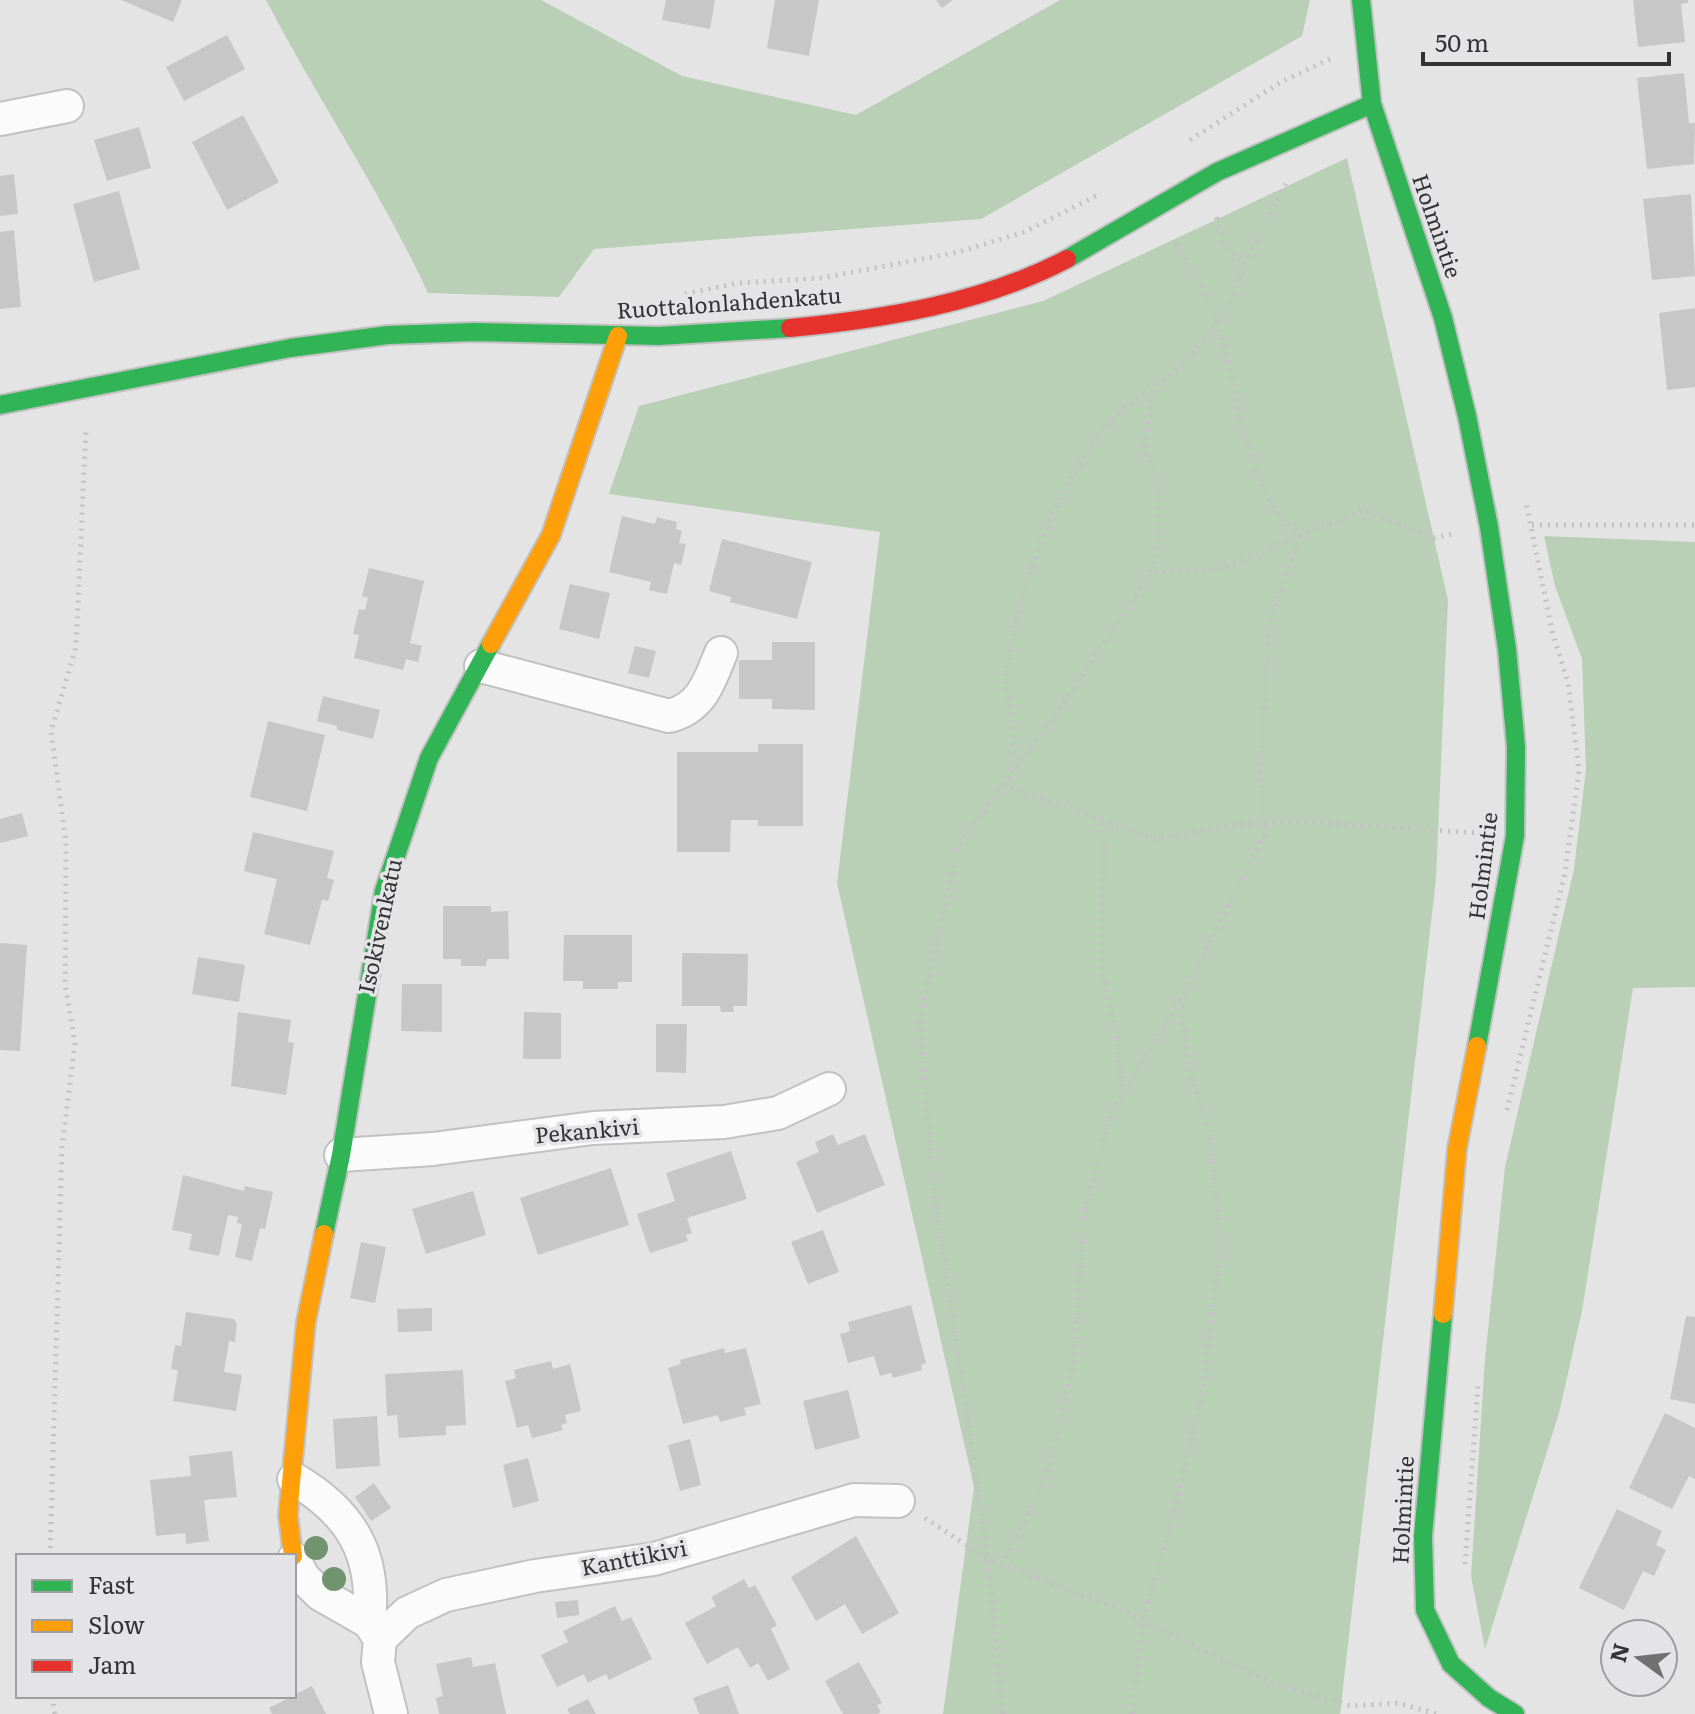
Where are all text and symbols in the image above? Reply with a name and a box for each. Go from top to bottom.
scale bar [1423,16,1669,66]
text: 50 m [1435,24,1489,59]
street label: Holmintie [1405,169,1472,282]
street label: Ruottalonlahdenkatu [615,277,842,326]
street label: Holmintie [1459,810,1504,922]
street label: Isokivenkatu [348,855,409,996]
street label: Pekankivi [533,1109,640,1150]
street label: Holmintie [1382,1455,1421,1565]
street label: Kanttikivi [578,1530,690,1583]
legend [16,1554,296,1698]
text: Fast [88,1566,135,1601]
text: Slow [88,1606,145,1641]
north arrow [1599,1618,1679,1698]
text: N [1600,1639,1637,1666]
text: Jam [88,1646,136,1681]

